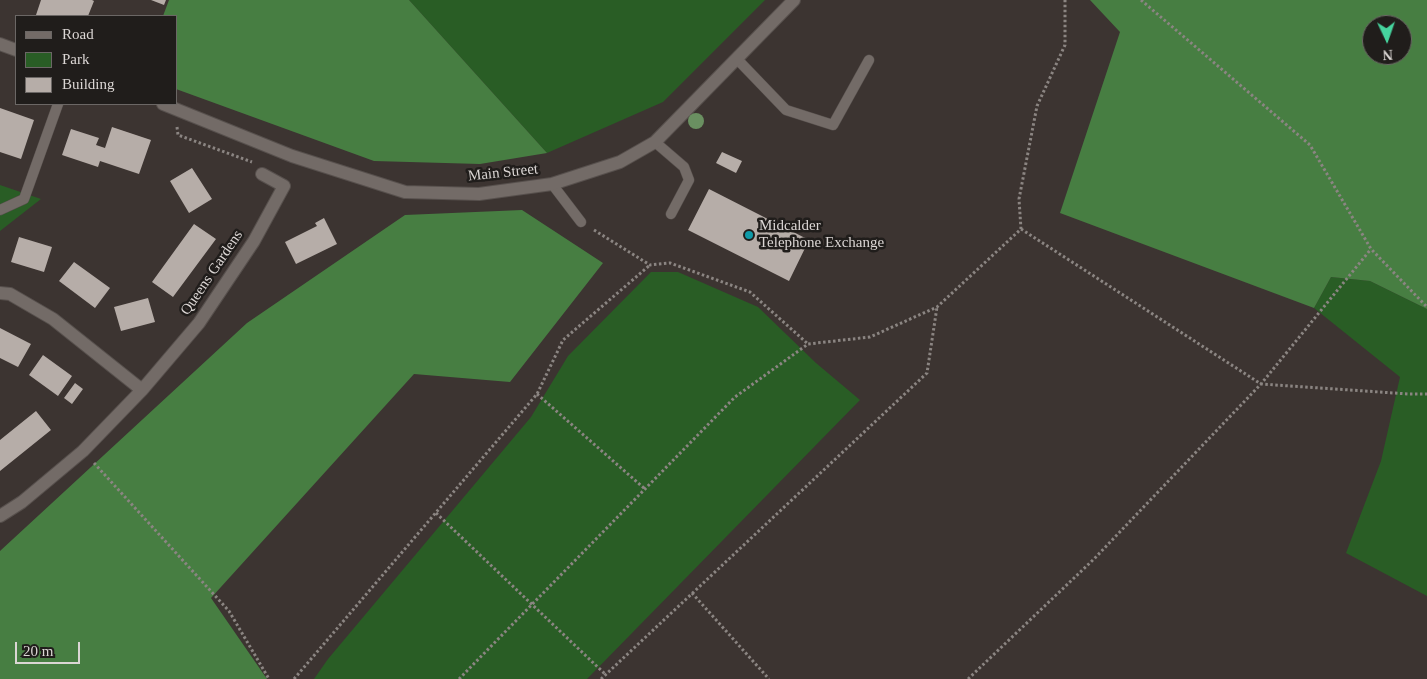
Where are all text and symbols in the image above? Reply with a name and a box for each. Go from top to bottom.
legend [15,15,178,105]
north arrow [1362,15,1412,65]
text: Road [62,26,94,42]
text: N [1382,47,1393,62]
text: Park [62,51,90,67]
text: Building [62,76,115,92]
street label: Main Street [467,160,539,186]
place label: Midcalder Telephone Exchange [759,217,884,252]
street label: Queens Gardens [177,227,247,319]
marker: Midcalder Telephone Exchange [743,229,755,241]
scale bar [18,632,82,664]
text: 20 m [23,643,53,659]

